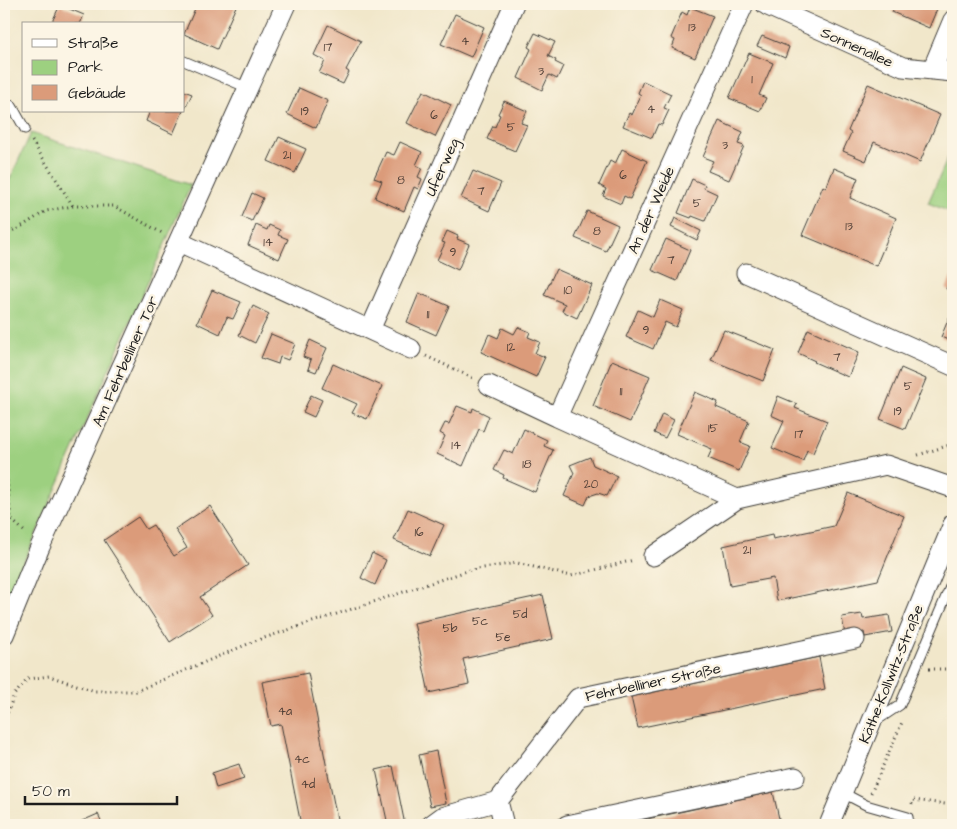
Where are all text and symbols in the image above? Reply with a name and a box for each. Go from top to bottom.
house number: 13 [688,19,696,36]
legend [22,22,185,112]
street label: Sonnenallee [817,22,896,73]
text: Straße [68,33,118,54]
house number: 4 [461,33,469,50]
house number: 17 [324,39,333,56]
text: Park [68,57,103,78]
house number: 3 [538,63,544,80]
house number: 1 [751,71,753,88]
text: Gebäude [68,83,126,104]
house number: 4 [647,101,655,118]
house number: 19 [301,103,309,120]
house number: 6 [430,107,438,124]
house number: 5 [507,119,516,136]
street label: Uferweg [420,135,466,200]
house number: 3 [722,137,728,154]
house number: 21 [283,147,292,164]
street label: An der Weide [623,163,680,257]
house number: 6 [619,167,627,184]
house number: 8 [397,172,405,189]
house number: 7 [477,183,485,200]
house number: 5 [693,195,702,212]
house number: 13 [845,218,853,235]
house number: 8 [593,223,601,240]
house number: 14 [263,234,273,251]
house number: 9 [450,244,457,261]
house number: 7 [667,252,675,269]
house number: 10 [563,282,573,299]
street label: Am Fehrbelliner Tor [87,293,164,430]
house number: 11 [426,306,430,323]
house number: 9 [643,322,650,339]
house number: 12 [507,339,515,356]
house number: 7 [833,349,841,366]
house number: 5 [904,378,913,395]
house number: 11 [619,383,623,400]
house number: 19 [894,403,902,420]
house number: 15 [708,420,719,437]
house number: 17 [795,426,804,443]
house number: 14 [451,437,461,454]
house number: 18 [522,456,532,473]
house number: 20 [584,476,599,493]
house number: 16 [414,524,424,541]
house number: 21 [743,542,752,559]
street label: Käthe-Kollwitz-Straße [854,602,929,747]
house number: 5d [513,606,527,623]
house number: 5c [472,613,488,630]
house number: 5b [442,620,458,637]
house number: 5e [496,629,511,646]
street label: Fehrbelliner Straße [583,658,723,707]
house number: 4a [278,703,292,720]
house number: 4c [294,751,310,768]
scale bar [25,774,178,806]
house number: 4d [301,776,315,793]
text: 50 m [32,781,70,802]

